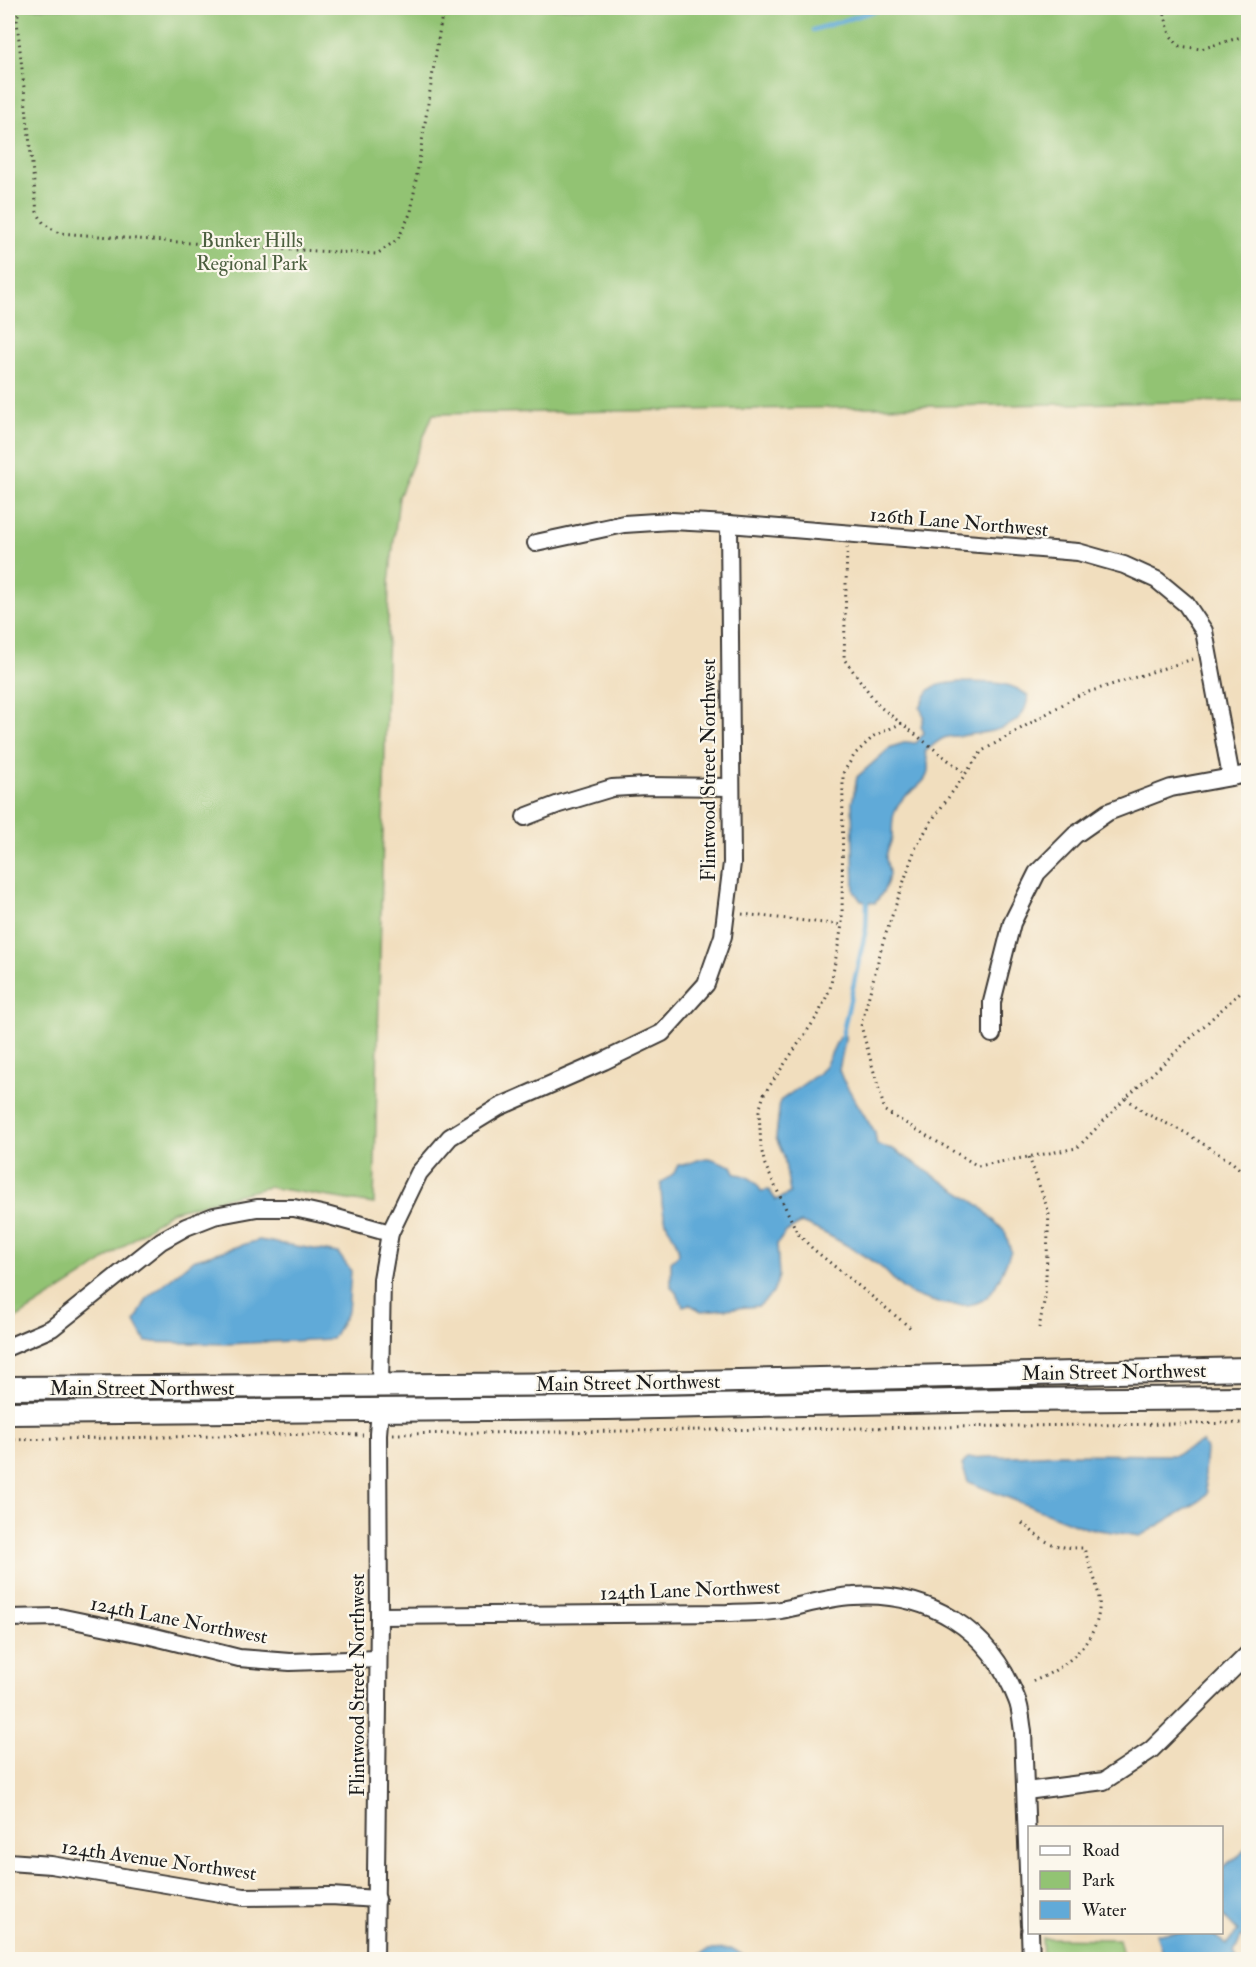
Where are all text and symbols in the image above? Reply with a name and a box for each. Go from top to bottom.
park label: Bunker Hills Regional Park [196,228,308,276]
street label: 126th Lane Northwest [869,502,1050,542]
street label: Flintwood Street Northwest [696,658,721,881]
street label: Main Street Northwest [1021,1358,1207,1386]
street label: Main Street Northwest [535,1369,721,1397]
street label: Main Street Northwest [50,1376,235,1401]
street label: Flintwood Street Northwest [345,1573,370,1796]
street label: 124th Lane Northwest [600,1574,781,1606]
street label: 124th Lane Northwest [88,1591,270,1650]
legend [1028,1826,1223,1934]
street label: 124th Avenue Northwest [60,1834,259,1886]
text: Road [1082,1839,1120,1862]
text: Park [1082,1869,1115,1892]
text: Water [1081,1899,1126,1922]

